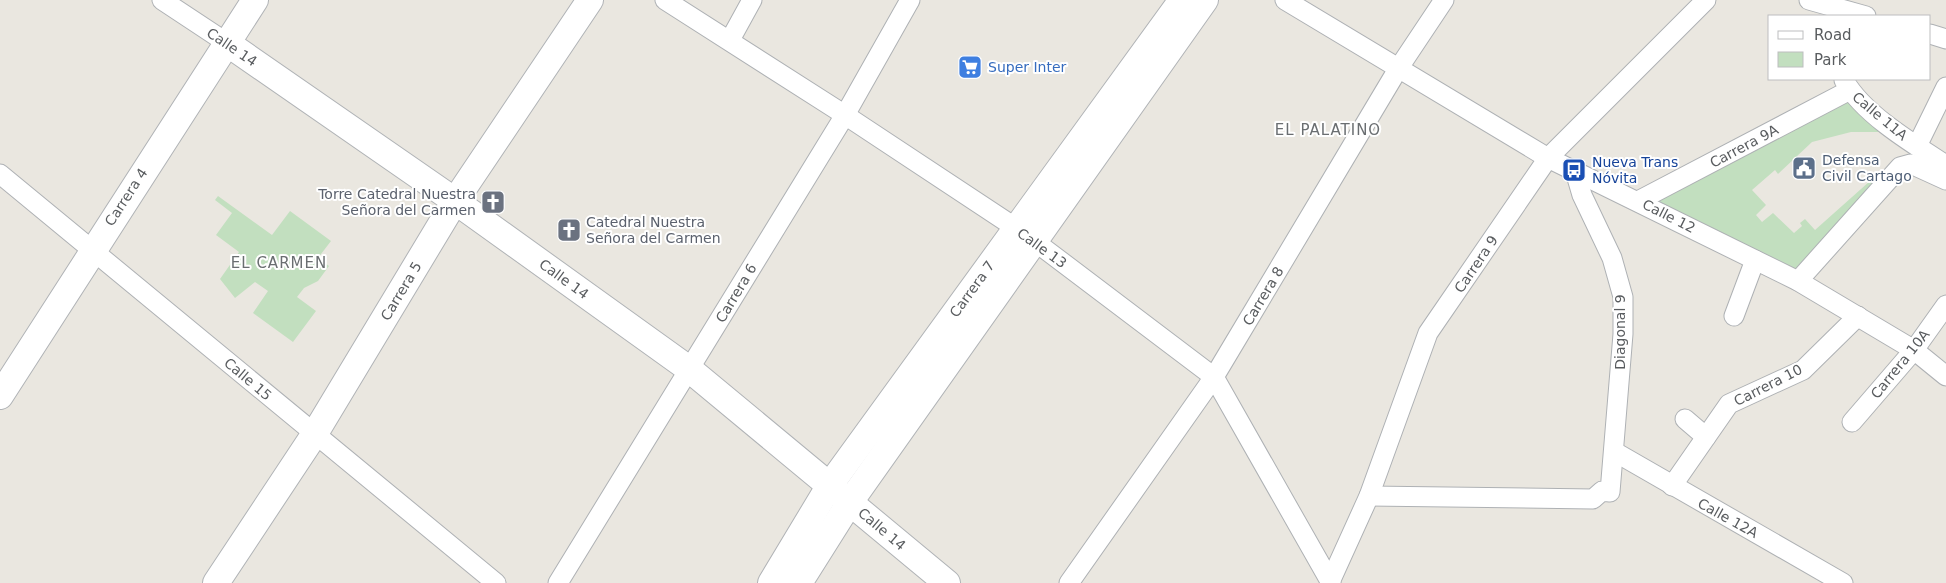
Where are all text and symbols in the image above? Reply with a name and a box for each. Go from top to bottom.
legend [1768,15,1931,80]
street label: Calle 14 [204,24,260,70]
text: Road [1814,26,1852,44]
text: Park [1814,51,1847,69]
supermarket icon: Super Inter [957,54,983,80]
place label: Super Inter [988,59,1067,75]
street label: Calle 11A [1849,88,1911,144]
district label: EL PALATINO [1275,121,1381,139]
street label: Carrera 9A [1707,121,1781,171]
place label: Defensa Civil Cartago [1822,152,1912,184]
place label: Nueva Trans Nóvita [1592,154,1678,186]
public building icon: Defensa Civil Cartago [1791,155,1817,181]
bus stop icon: Nueva Trans Nóvita [1561,157,1587,183]
street label: Carrera 4 [101,165,151,229]
place label: Torre Catedral Nuestra Señora del Carmen [317,186,476,218]
church icon: Torre Catedral Nuestra Señora del Carmen [480,189,506,215]
street label: Calle 12 [1640,196,1698,236]
place label: Catedral Nuestra Señora del Carmen [586,214,721,246]
church icon: Catedral Nuestra Señora del Carmen [556,217,582,243]
street label: Calle 13 [1014,225,1070,271]
street label: Carrera 9 [1451,232,1501,296]
district label: EL CARMEN [231,254,327,272]
street label: Calle 14 [536,256,592,302]
street label: Carrera 7 [946,258,998,320]
street label: Carrera 5 [377,259,425,323]
street label: Carrera 6 [712,261,760,325]
street label: Carrera 8 [1239,264,1287,328]
street label: Diagonal 9 [1612,294,1628,370]
street label: Carrera 10A [1867,326,1933,402]
street label: Calle 15 [221,355,275,403]
street label: Carrera 10 [1731,361,1805,409]
street label: Calle 12A [1695,495,1761,541]
street label: Calle 14 [855,505,909,554]

